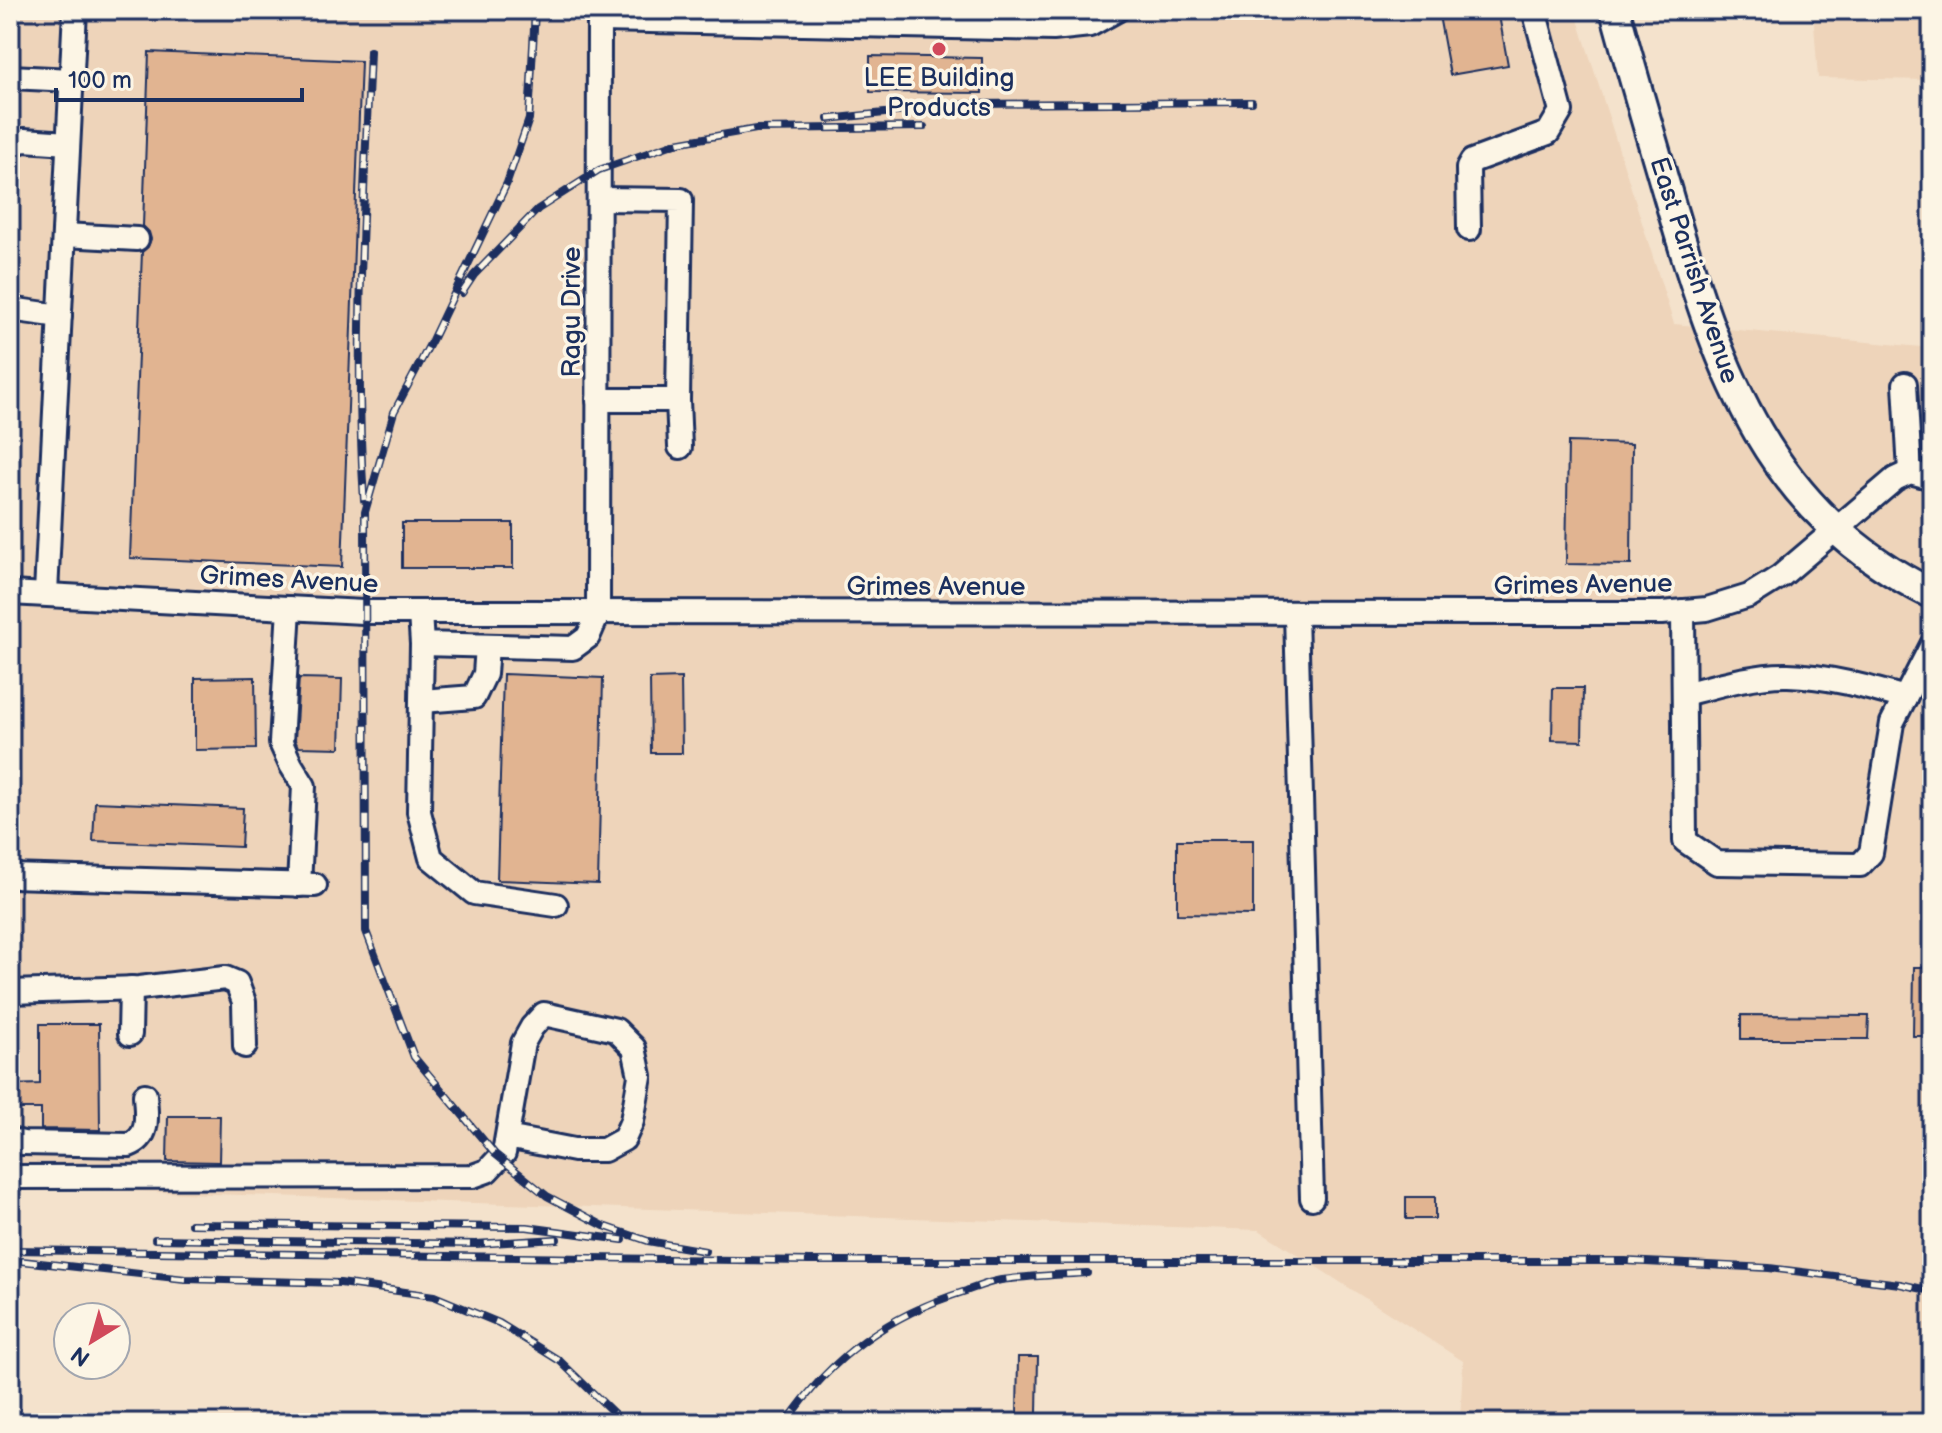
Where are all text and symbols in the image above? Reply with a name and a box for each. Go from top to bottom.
marker: LEE Building Products [930,40,948,58]
scale bar [56,52,302,102]
place label: LEE Building Products [864,63,1014,124]
text: 100 m [68,66,132,95]
street label: East Parrish Avenue [1642,153,1745,388]
street label: Ragu Drive [557,247,588,377]
street label: Grimes Avenue [199,560,379,601]
street label: Grimes Avenue [1493,568,1673,603]
street label: Grimes Avenue [846,572,1026,603]
north arrow [52,1301,132,1381]
text: N [66,1340,96,1372]

